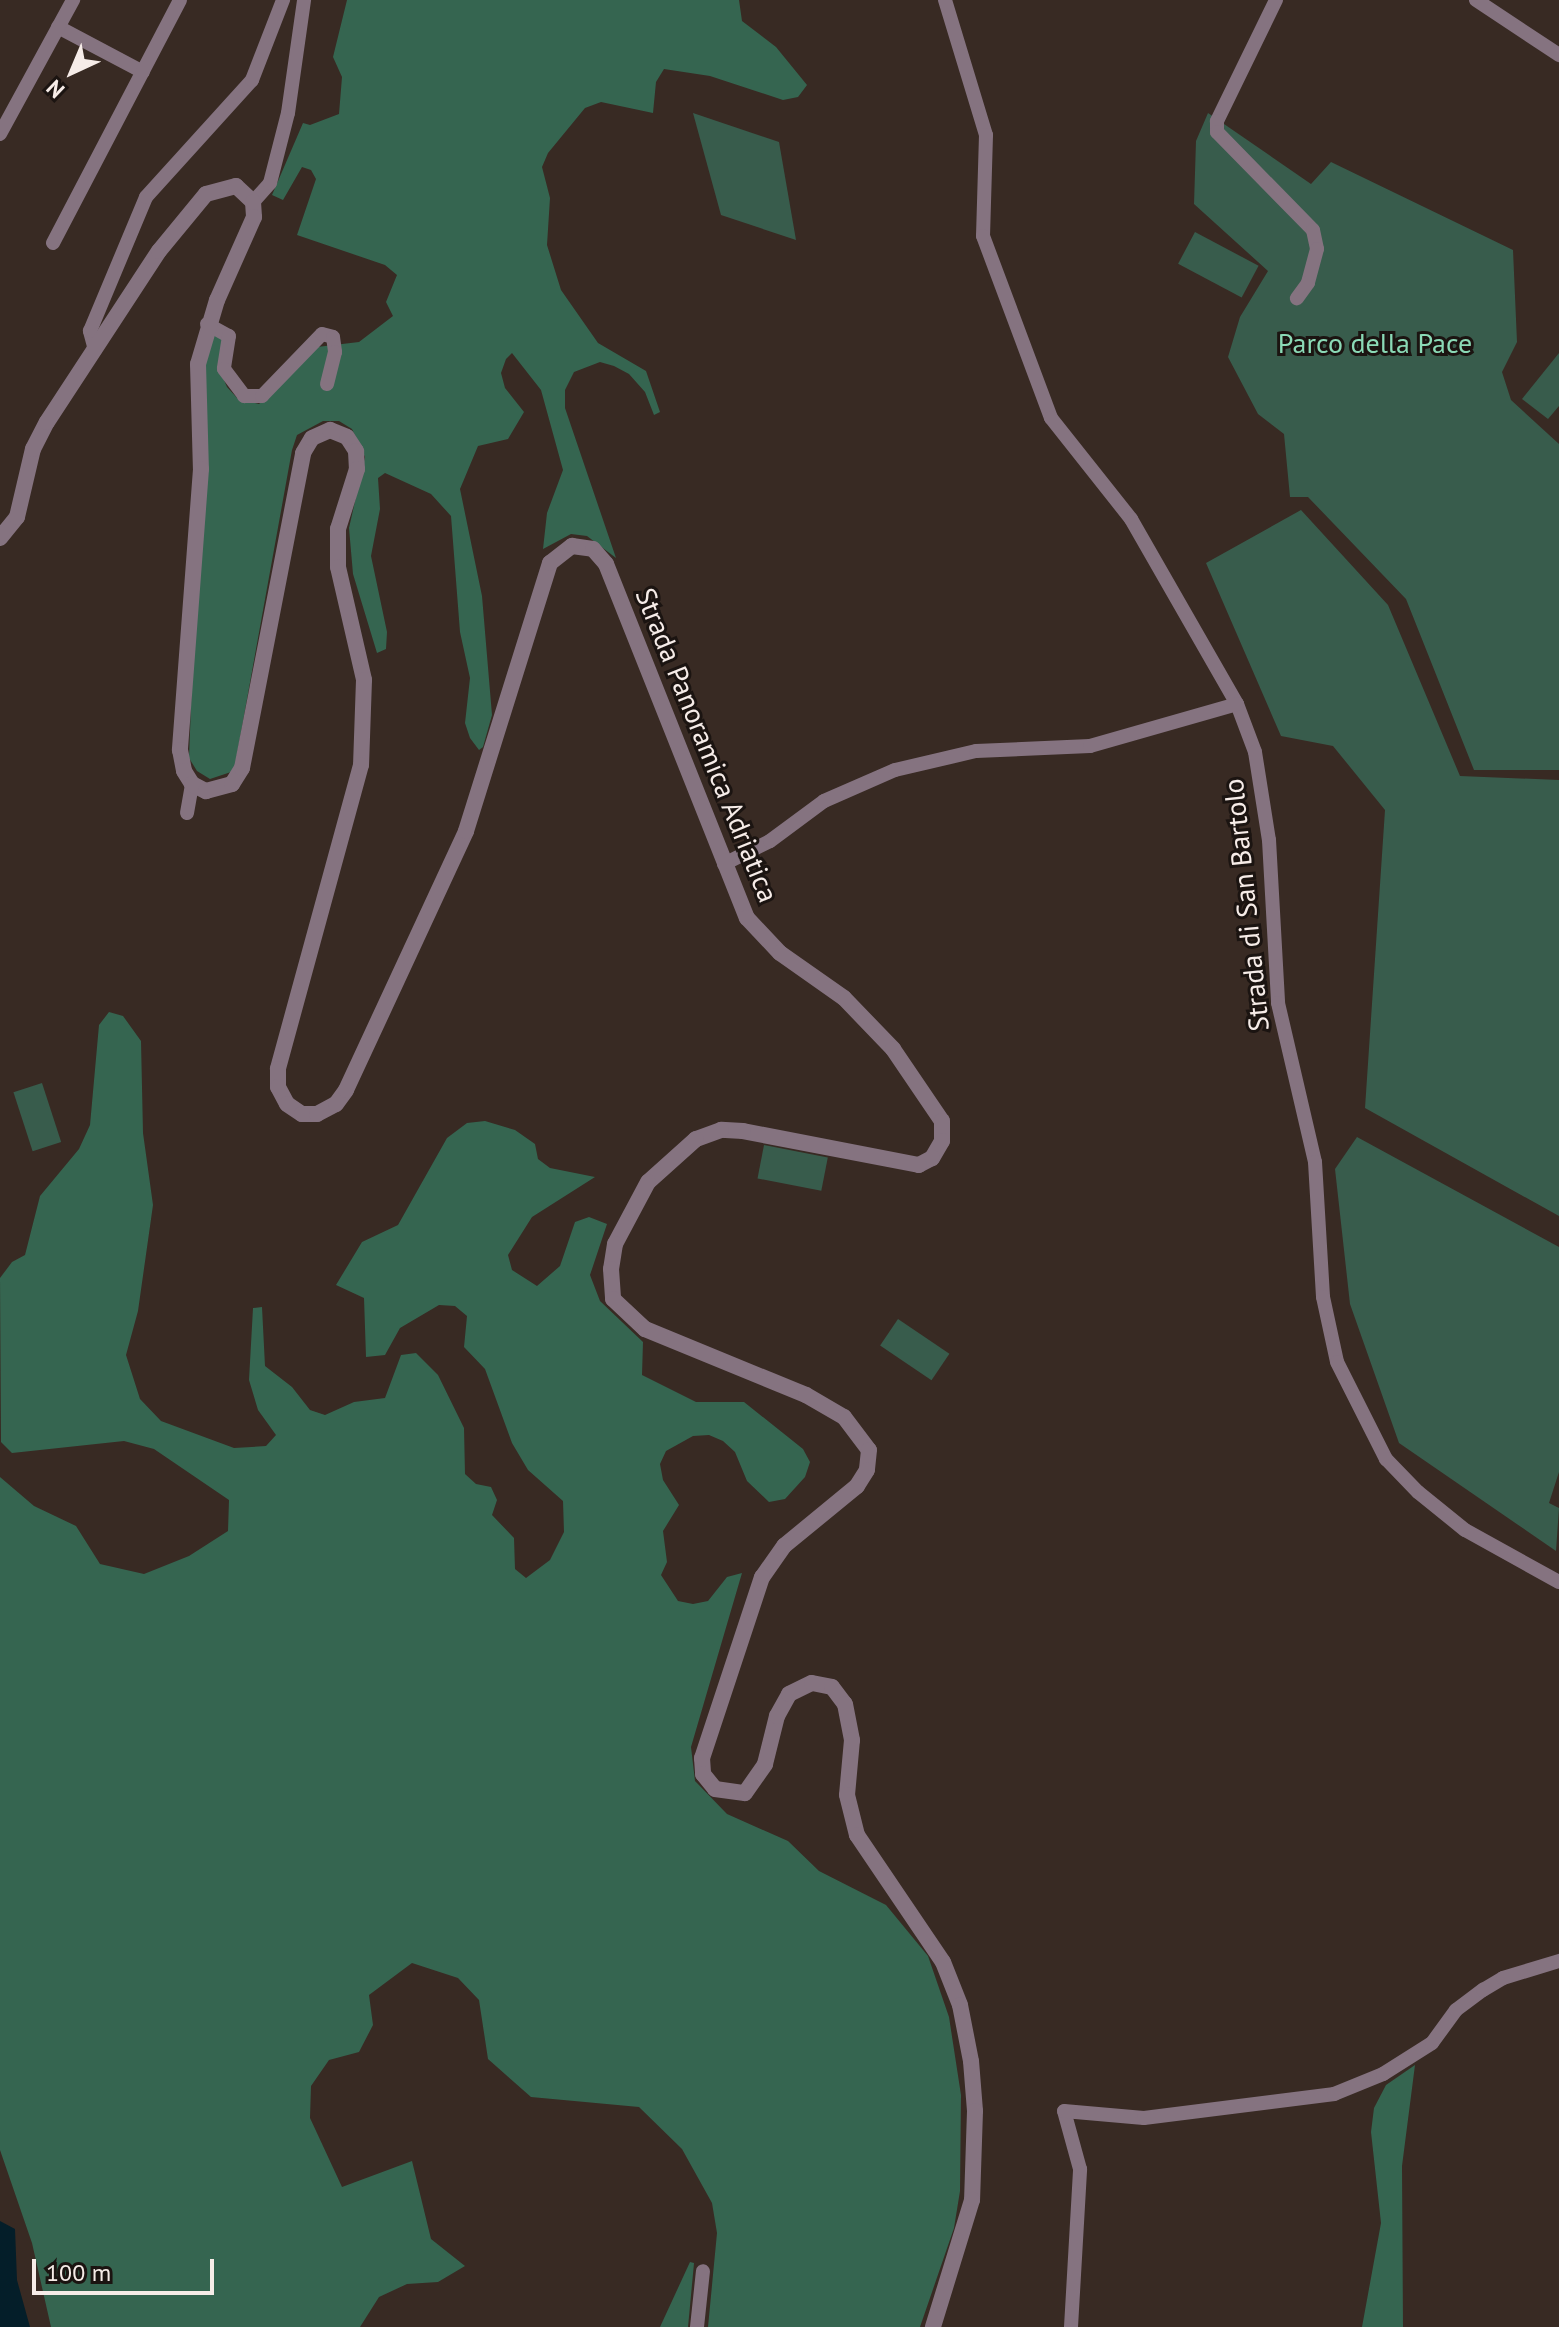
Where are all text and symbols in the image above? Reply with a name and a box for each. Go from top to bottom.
north arrow [32,32,112,112]
text: N [40,74,70,104]
park label: Parco della Pace [1278,326,1472,360]
street label: Strada Panoramica Adriatica [628,583,786,907]
street label: Strada di San Bartolo [1216,777,1276,1033]
scale bar [36,2243,218,2293]
text: 100 m [46,2257,111,2288]

